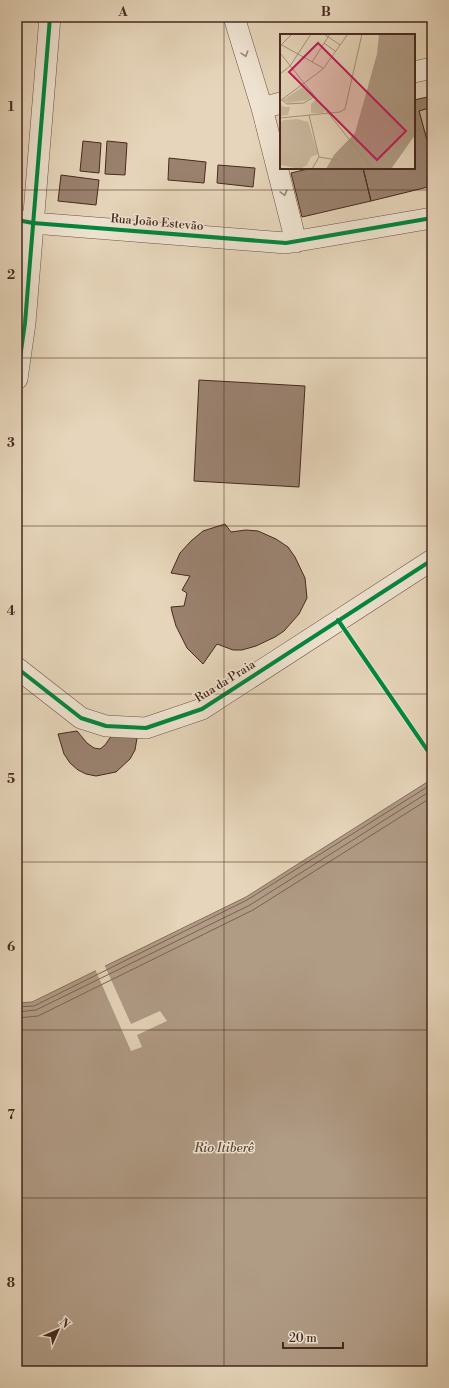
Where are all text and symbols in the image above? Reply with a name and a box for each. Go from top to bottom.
text: A [117,4,128,20]
text: B [321,4,331,20]
inset map [280,34,415,169]
one-way arrow [240,51,249,58]
text: 1 [8,99,15,115]
one-way arrow [279,190,287,196]
street label: Rua João Estevão [110,211,204,234]
text: 2 [7,267,15,283]
text: 3 [7,435,15,451]
text: 4 [7,603,16,619]
street label: Rua da Praia [192,656,259,706]
text: 5 [7,771,15,787]
text: 6 [7,939,15,955]
text: 7 [7,1107,15,1123]
water label: Rio Itiberê [193,1140,255,1156]
text: 8 [7,1275,15,1291]
north arrow [38,1310,78,1350]
text: N [56,1316,73,1332]
scale bar [283,1324,343,1350]
text: 20 m [289,1331,317,1346]

